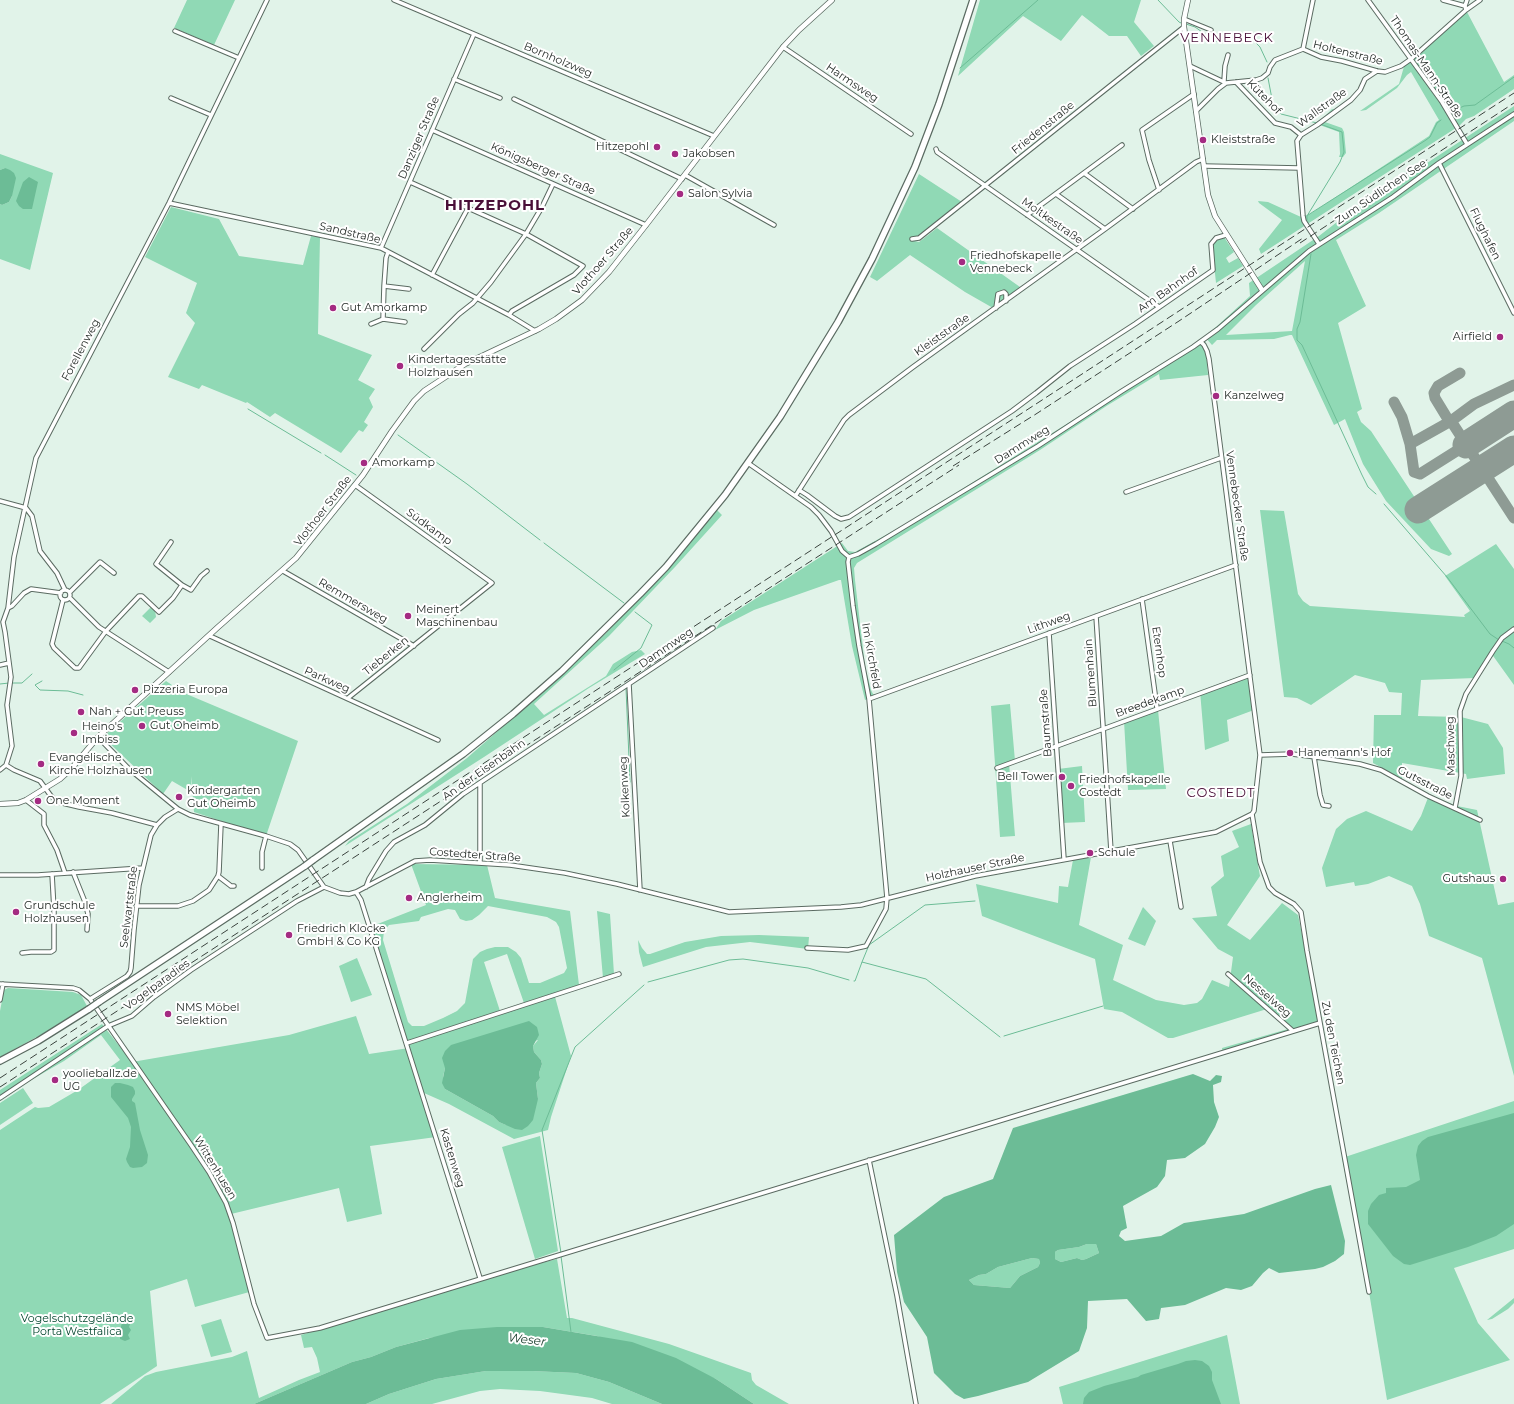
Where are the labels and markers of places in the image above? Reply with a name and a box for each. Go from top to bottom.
place label: Kleiststraße [1211,133,1275,147]
marker: Kleiststraße [1198,135,1208,145]
place label: Hitzepohl [596,140,649,154]
marker: Hitzepohl [652,142,662,152]
place label: Jakobsen [683,147,735,161]
marker: Jakobsen [670,149,680,159]
place label: Salon Sylvia [688,187,753,201]
marker: Salon Sylvia [675,189,685,199]
place label: Friedhofskapelle Vennebeck [970,249,1061,275]
marker: Friedhofskapelle Vennebeck [957,257,967,267]
place label: Gut Amorkamp [341,301,427,315]
marker: Gut Amorkamp [328,303,338,313]
place label: Airfield [1453,330,1492,344]
marker: Airfield [1495,332,1505,342]
place label: Kindertagesstätte Holzhausen [408,353,506,379]
marker: Kindertagesstätte Holzhausen [395,361,405,371]
place label: Kanzelweg [1224,389,1284,403]
marker: Kanzelweg [1211,391,1221,401]
place label: Amorkamp [372,456,435,470]
marker: Amorkamp [359,458,369,468]
place label: Meinert Maschinenbau [416,603,498,629]
marker: Meinert Maschinenbau [403,611,413,621]
place label: Pizzeria Europa [143,683,228,697]
marker: Pizzeria Europa [130,685,140,695]
place label: Nah + Gut Preuss [89,705,184,719]
marker: Nah + Gut Preuss [76,707,86,717]
place label: Gut Oheimb [150,719,219,733]
place label: Heino's Imbiss [82,720,122,746]
marker: Gut Oheimb [137,721,147,731]
marker: Heino's Imbiss [69,728,79,738]
place label: Hanemann's Hof [1298,746,1391,760]
marker: Hanemann's Hof [1285,748,1295,758]
place label: Evangelische Kirche Holzhausen [49,751,152,777]
marker: Evangelische Kirche Holzhausen [36,759,46,769]
place label: Bell Tower [997,770,1054,784]
marker: Bell Tower [1057,772,1067,782]
place label: Friedhofskapelle Costedt [1079,773,1170,799]
marker: Friedhofskapelle Costedt [1066,781,1076,791]
place label: Kindergarten Gut Oheimb [187,784,261,810]
marker: Kindergarten Gut Oheimb [174,792,184,802]
place label: One Moment [46,794,120,808]
marker: One Moment [33,796,43,806]
place label: Schule [1098,846,1135,860]
marker: Schule [1085,848,1095,858]
place label: Gutshaus [1443,872,1495,886]
marker: Gutshaus [1498,874,1508,884]
place label: Anglerheim [417,891,482,905]
marker: Anglerheim [404,893,414,903]
place label: Grundschule Holzhausen [24,899,95,925]
marker: Grundschule Holzhausen [11,907,21,917]
place label: Friedrich Klocke GmbH & Co KG [297,922,386,948]
marker: Friedrich Klocke GmbH & Co KG [284,930,294,940]
place label: NMS Möbel Selektion [176,1001,240,1027]
marker: NMS Möbel Selektion [163,1009,173,1019]
place label: yoolieballz.de UG [63,1067,137,1093]
marker: yoolieballz.de UG [50,1075,60,1085]

